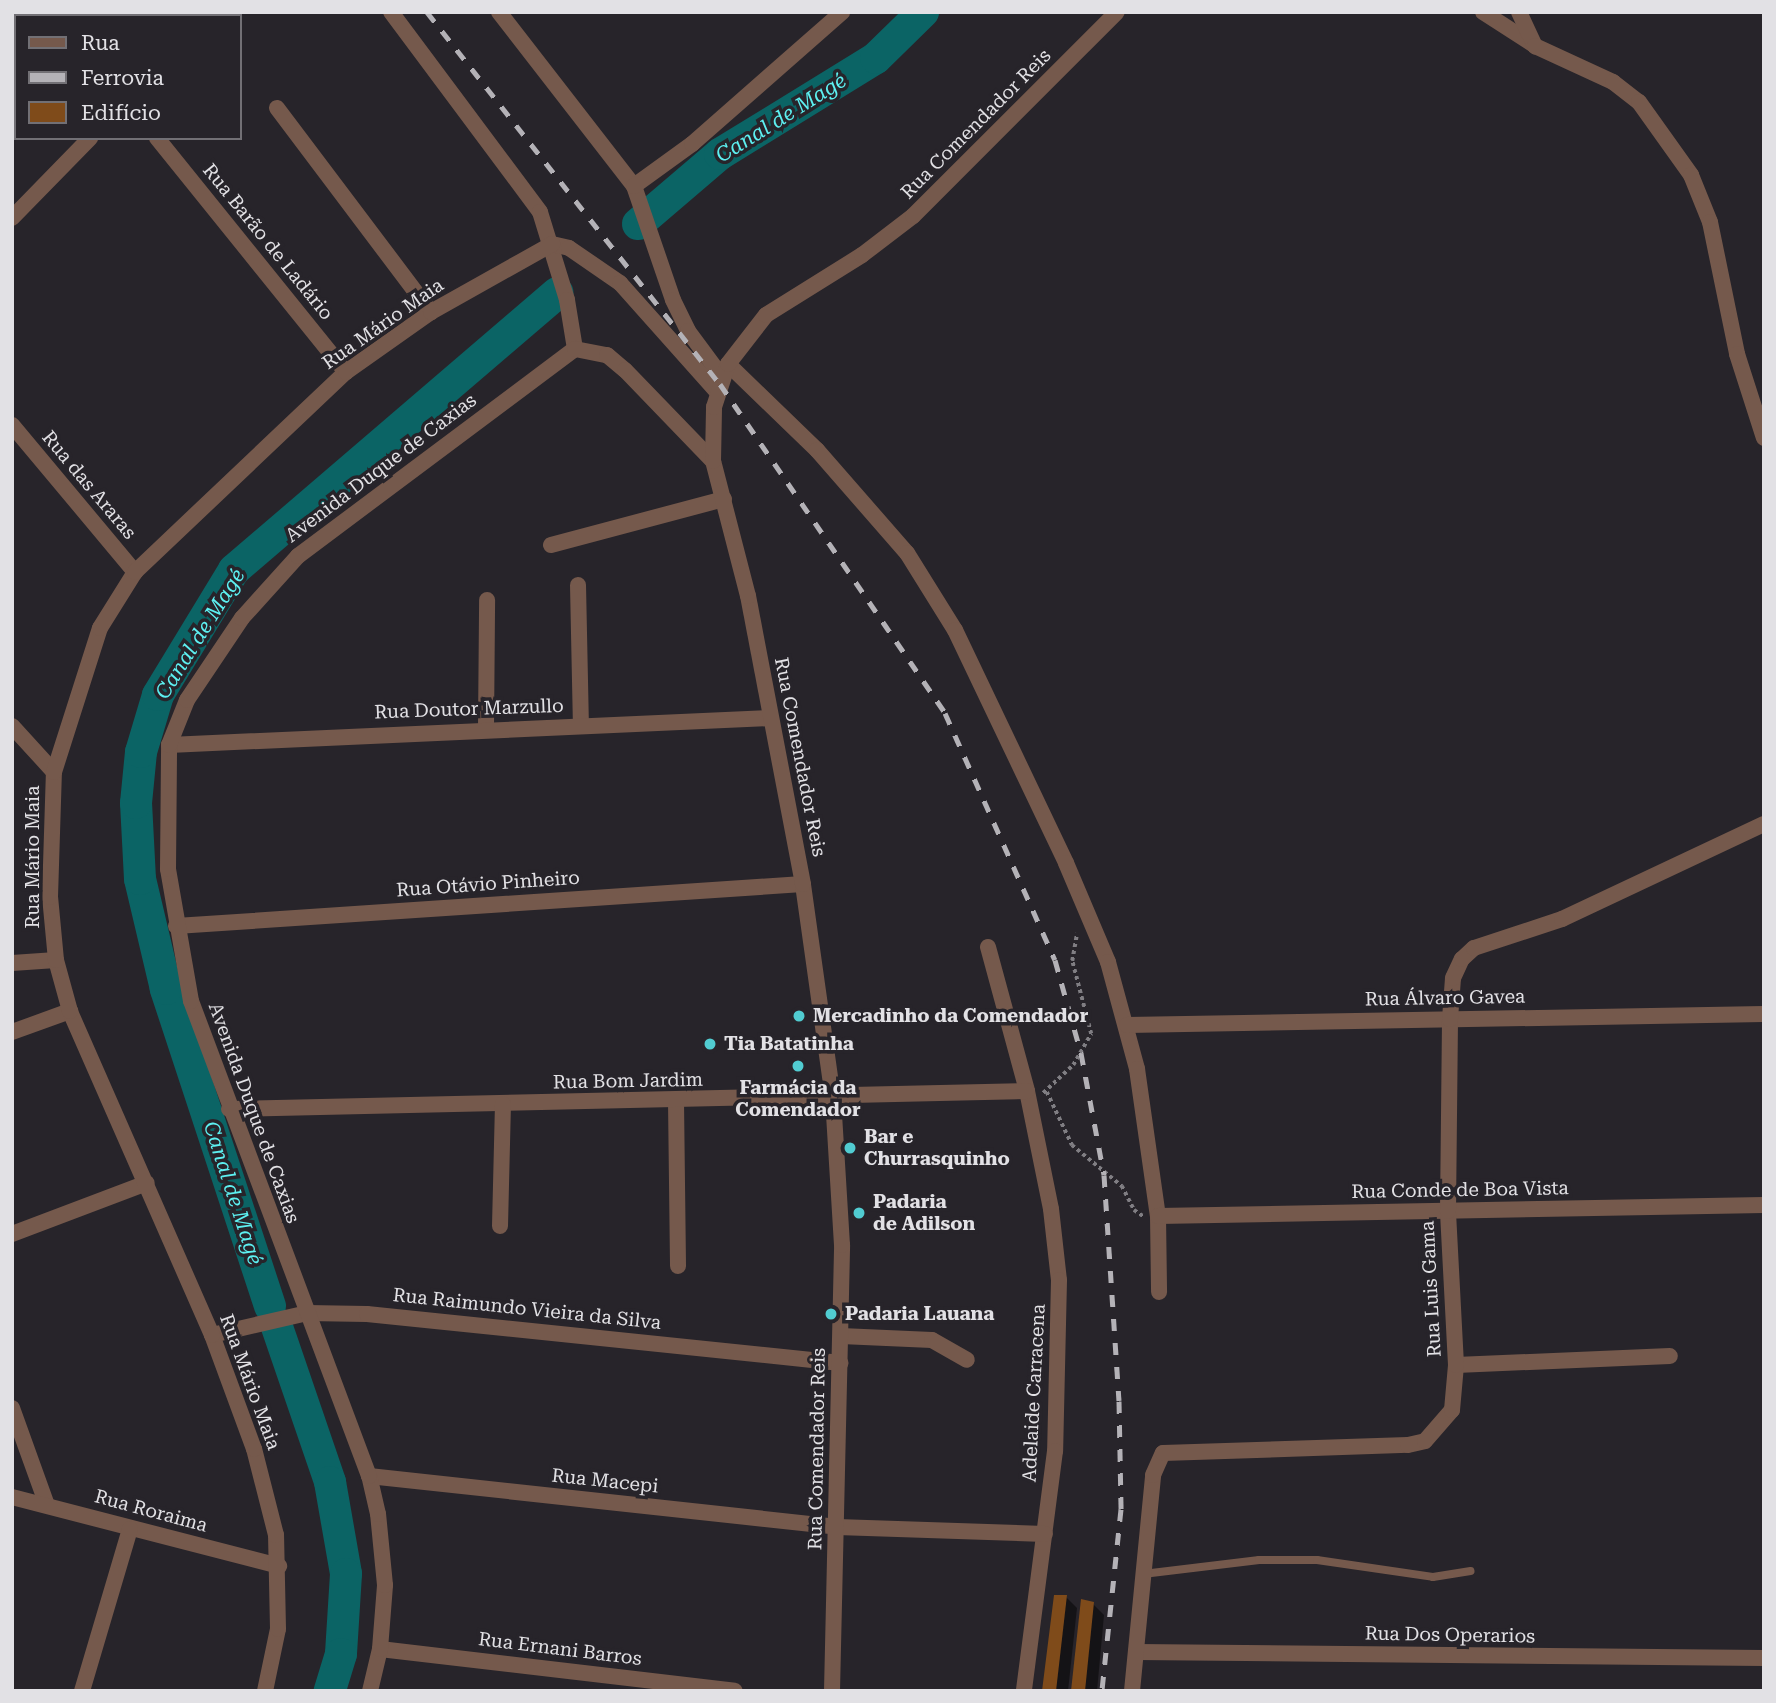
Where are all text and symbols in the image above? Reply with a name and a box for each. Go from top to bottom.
legend [14,14,242,140]
text: Rua [81,31,120,55]
street label: Rua Comendador Reis [896,44,1056,204]
text: Ferrovia [81,66,164,90]
water label: Canal de Magé [711,68,851,168]
text: Edifício [81,101,161,125]
street label: Rua Barão de Ladário [198,159,338,325]
street label: Rua Mário Maia [318,274,448,374]
street label: Avenida Duque de Caxias [281,389,481,547]
street label: Rua das Araras [37,426,141,544]
water label: Canal de Magé [150,564,250,704]
street label: Rua Comendador Reis [769,655,831,859]
street label: Rua Doutor Marzullo [374,694,564,724]
street label: Rua Mário Maia [22,786,44,928]
street label: Rua Otávio Pinheiro [396,866,580,902]
street label: Rua Álvaro Gavea [1365,985,1525,1011]
street label: Avenida Duque de Caxias [203,1000,305,1226]
place label: Mercadinho da Comendador [813,1005,1088,1027]
marker: Mercadinho da Comendador [791,1008,807,1024]
place label: Tia Batatinha [724,1033,854,1055]
marker: Tia Batatinha [702,1036,718,1052]
marker: Farmácia da Comendador [790,1058,806,1074]
street label: Rua Bom Jardim [553,1068,703,1094]
place label: Farmácia da Comendador [735,1077,861,1121]
water label: Canal de Magé [198,1118,268,1268]
place label: Bar e Churrasquinho [864,1126,1010,1170]
marker: Bar e Churrasquinho [842,1140,858,1156]
street label: Rua Conde de Boa Vista [1351,1177,1569,1203]
place label: Padaria de Adilson [873,1191,975,1235]
marker: Padaria de Adilson [851,1205,867,1221]
street label: Rua Luis Gama [1416,1220,1446,1358]
street label: Rua Raimundo Vieira da Silva [392,1284,662,1334]
place label: Padaria Lauana [845,1303,994,1325]
street label: Adelaide Carracena [1018,1303,1050,1483]
marker: Padaria Lauana [823,1306,839,1322]
street label: Rua Mário Maia [215,1311,285,1453]
street label: Rua Comendador Reis [804,1348,830,1550]
street label: Rua Macepi [550,1464,660,1498]
street label: Rua Roraima [92,1485,210,1537]
street label: Rua Dos Operarios [1365,1622,1535,1648]
street label: Rua Ernani Barros [477,1628,643,1670]

